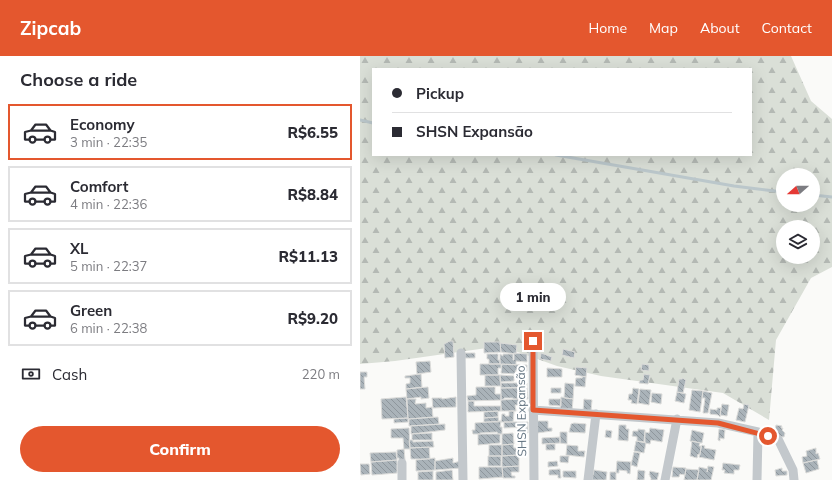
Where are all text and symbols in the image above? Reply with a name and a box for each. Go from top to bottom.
text: Zipcab [20,16,81,40]
text: Home [588,19,627,37]
text: Map [649,19,678,37]
text: About [700,19,740,37]
text: Contact [762,19,812,37]
text: Choose a ride [20,68,137,91]
text: Pickup [416,84,464,103]
icon: car [22,114,58,150]
text: Economy [70,115,135,134]
text: SHSN Expansão [416,122,533,141]
text: R$6.55 [287,123,338,142]
text: 3 min · 22:35 [70,134,147,150]
north arrow [776,168,820,212]
map controls [776,168,820,264]
icon: car [22,176,58,212]
text: Comfort [70,177,128,196]
text: R$8.84 [287,185,338,204]
text: 4 min · 22:36 [70,196,147,212]
button: layers [776,220,820,264]
icon: car [22,238,58,274]
text: XL [70,239,88,258]
text: R$11.13 [278,247,338,266]
text: 5 min · 22:37 [70,258,147,274]
callout: 1 min [500,283,566,311]
text: 1 min [516,289,550,305]
icon: car [22,300,58,336]
text: Green [70,301,112,320]
text: R$9.20 [287,309,338,328]
text: 6 min · 22:38 [70,320,147,336]
route end [524,332,542,350]
icon: cash [20,363,42,385]
text: Cash [52,365,87,384]
street label: SHSN Expansão [513,365,529,457]
text: 220 m [302,366,340,382]
button: Confirm [20,426,340,472]
route start [759,427,777,445]

